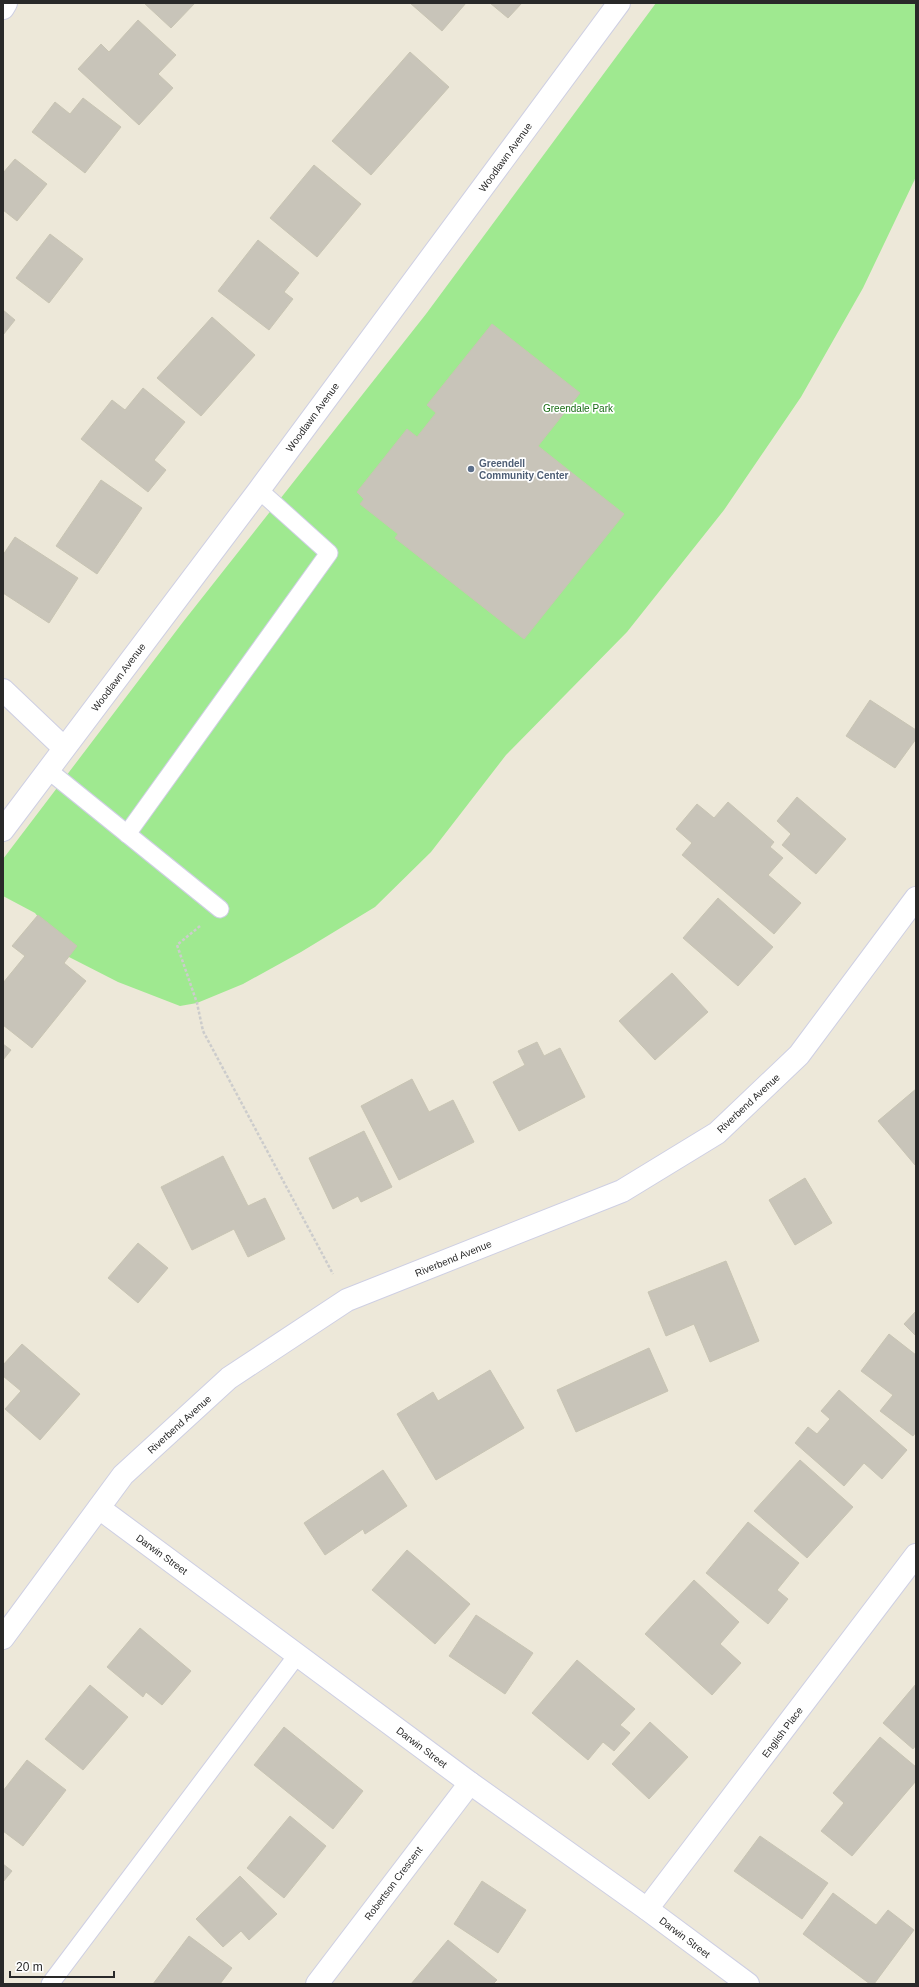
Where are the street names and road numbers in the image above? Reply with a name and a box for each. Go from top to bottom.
street label: Woodlawn Avenue [477,120,534,194]
street label: Woodlawn Avenue [284,380,341,454]
street label: Woodlawn Avenue [89,641,148,714]
street label: Riverbend Avenue [715,1071,782,1135]
street label: Riverbend Avenue [413,1238,493,1279]
street label: Riverbend Avenue [145,1393,214,1456]
street label: Darwin Street [134,1532,190,1577]
street label: English Place [760,1704,805,1760]
street label: Darwin Street [394,1725,449,1770]
street label: Robertson Crescent [362,1844,425,1922]
street label: Darwin Street [657,1915,712,1960]

